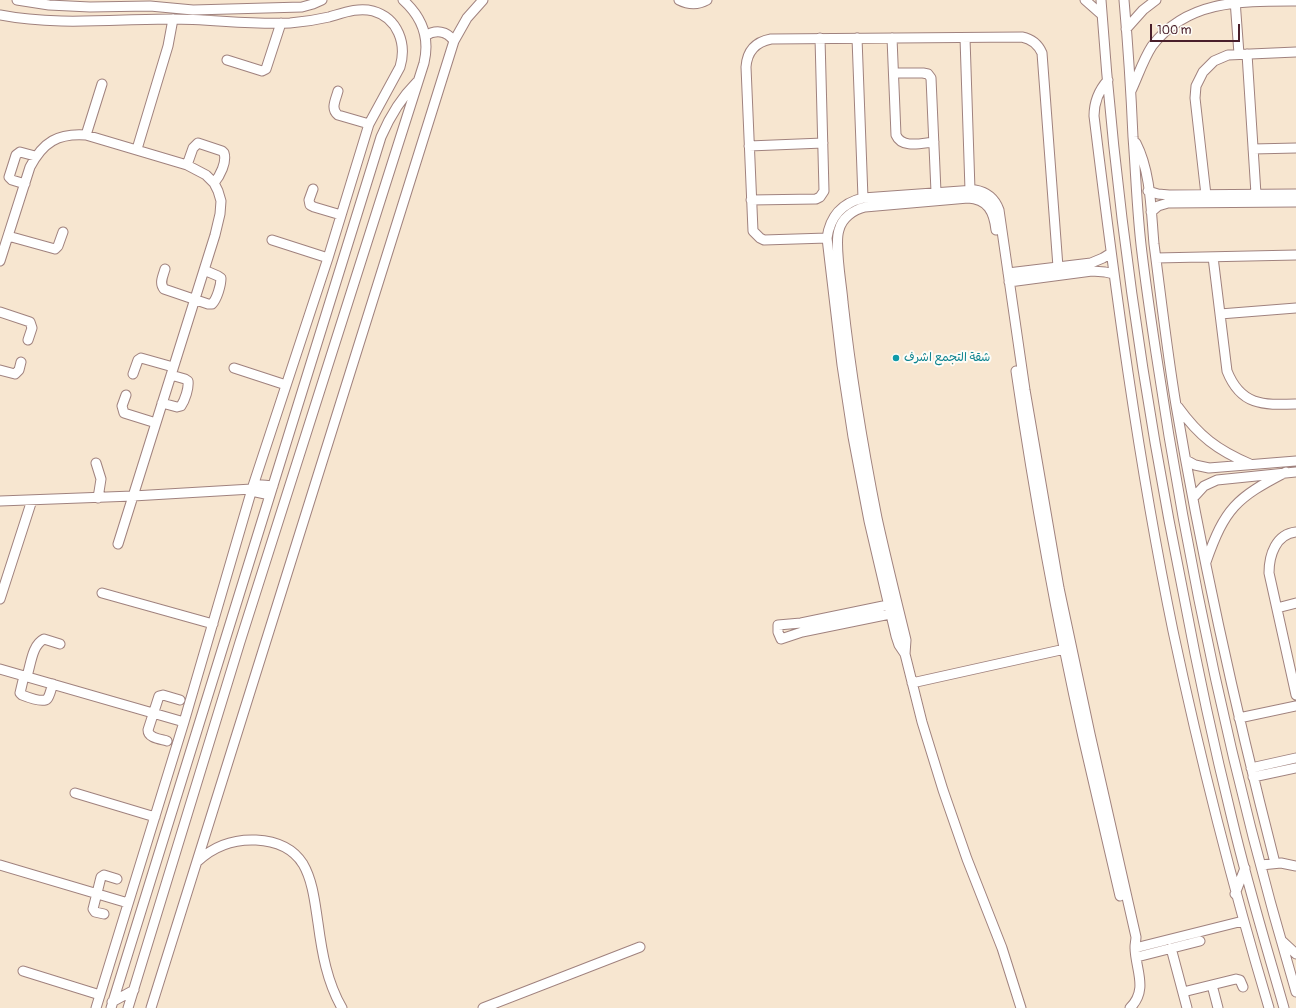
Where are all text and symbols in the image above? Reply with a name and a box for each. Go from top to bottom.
scale bar [1152,16,1242,42]
text: 100 m [1157,23,1191,38]
place label: شقة التجمع اشرف [904,351,990,365]
marker: شقة التجمع اشرف [891,353,901,363]

